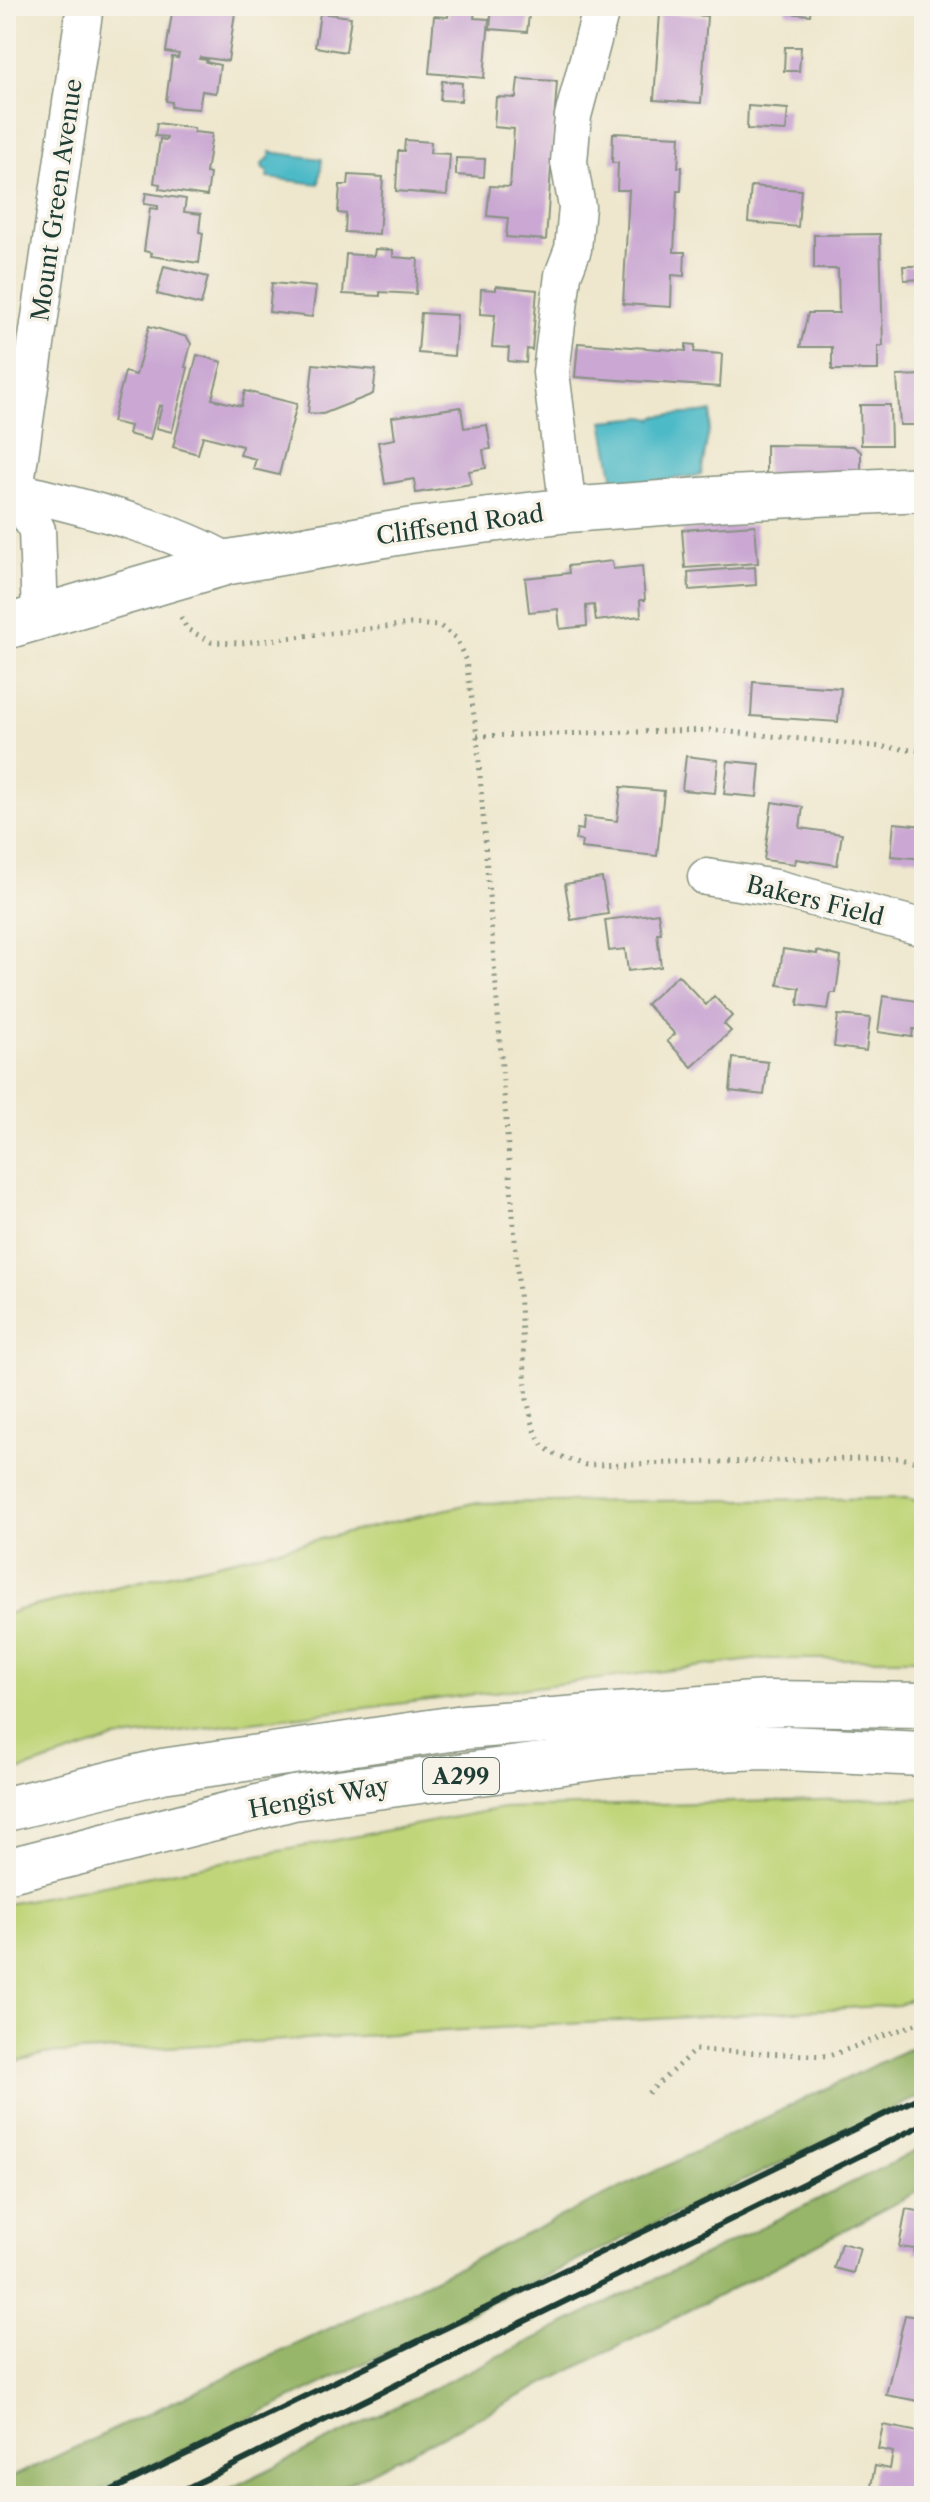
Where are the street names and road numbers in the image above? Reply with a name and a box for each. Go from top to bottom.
street label: Mount Green Avenue [25,77,88,323]
street label: Cliffsend Road [374,498,546,551]
street label: Bakers Field [743,869,887,932]
road number: A299 [423,1758,499,1794]
street label: Hengist Way [246,1771,392,1824]

